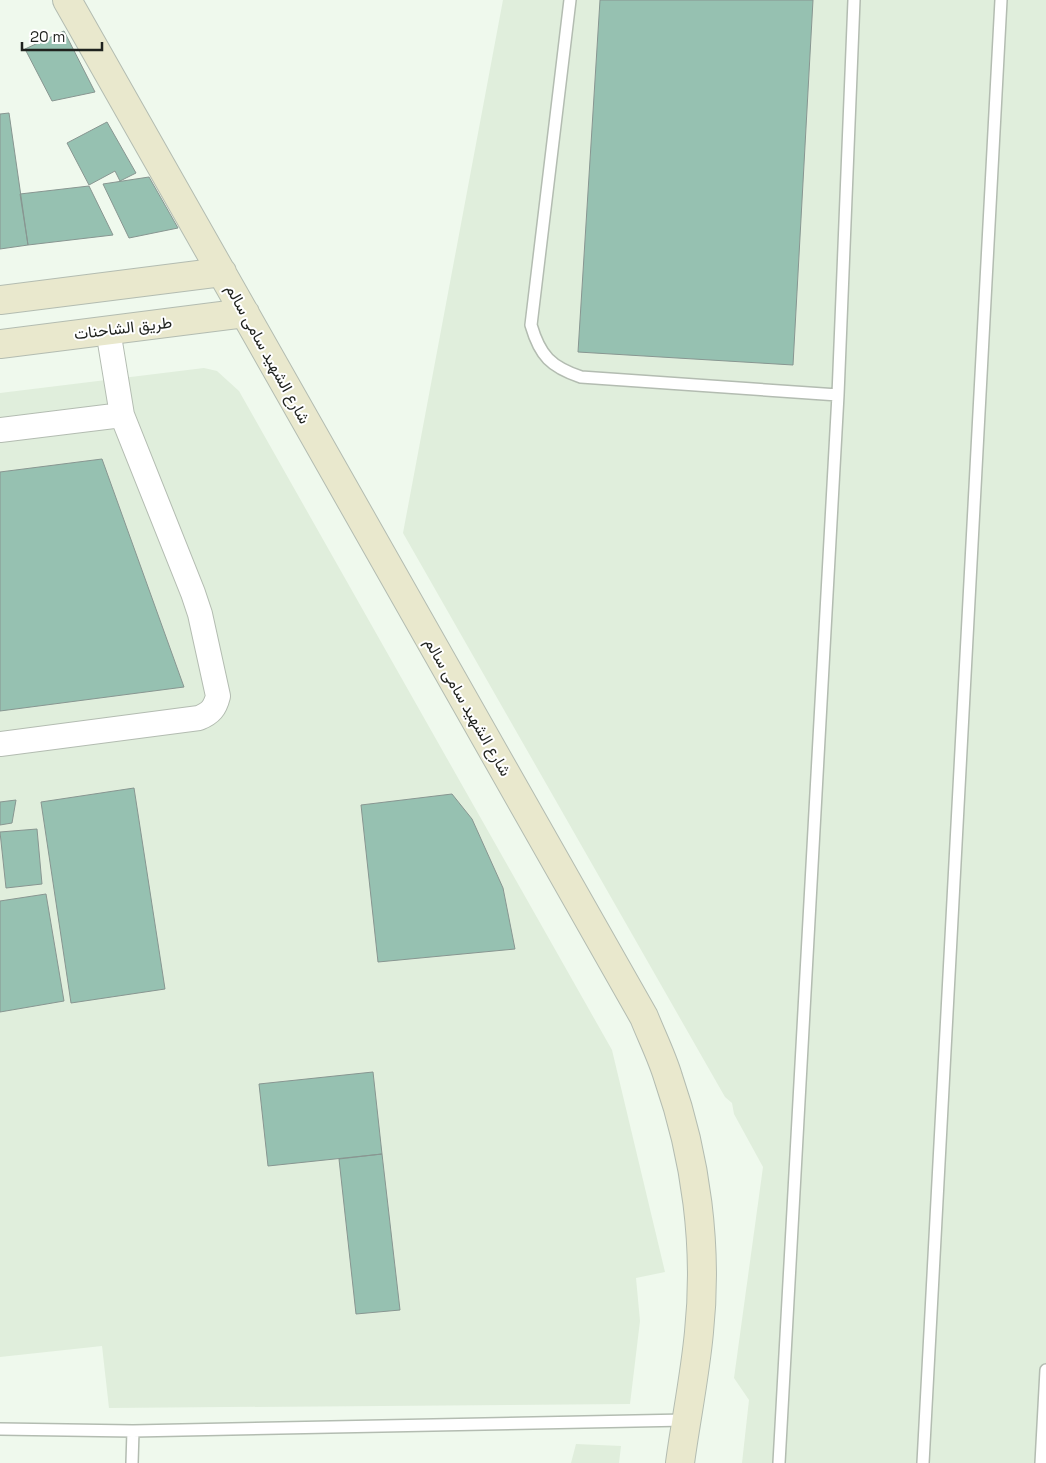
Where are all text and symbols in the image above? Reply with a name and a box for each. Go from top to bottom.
scale bar [22,20,102,52]
text: 20 m [30,27,65,46]
street label: شارع الشهيد سامى سالم [220,281,315,428]
street label: طريق الشاحنات [73,312,173,344]
street label: شارع الشهيد سامى سالم [419,634,516,780]

